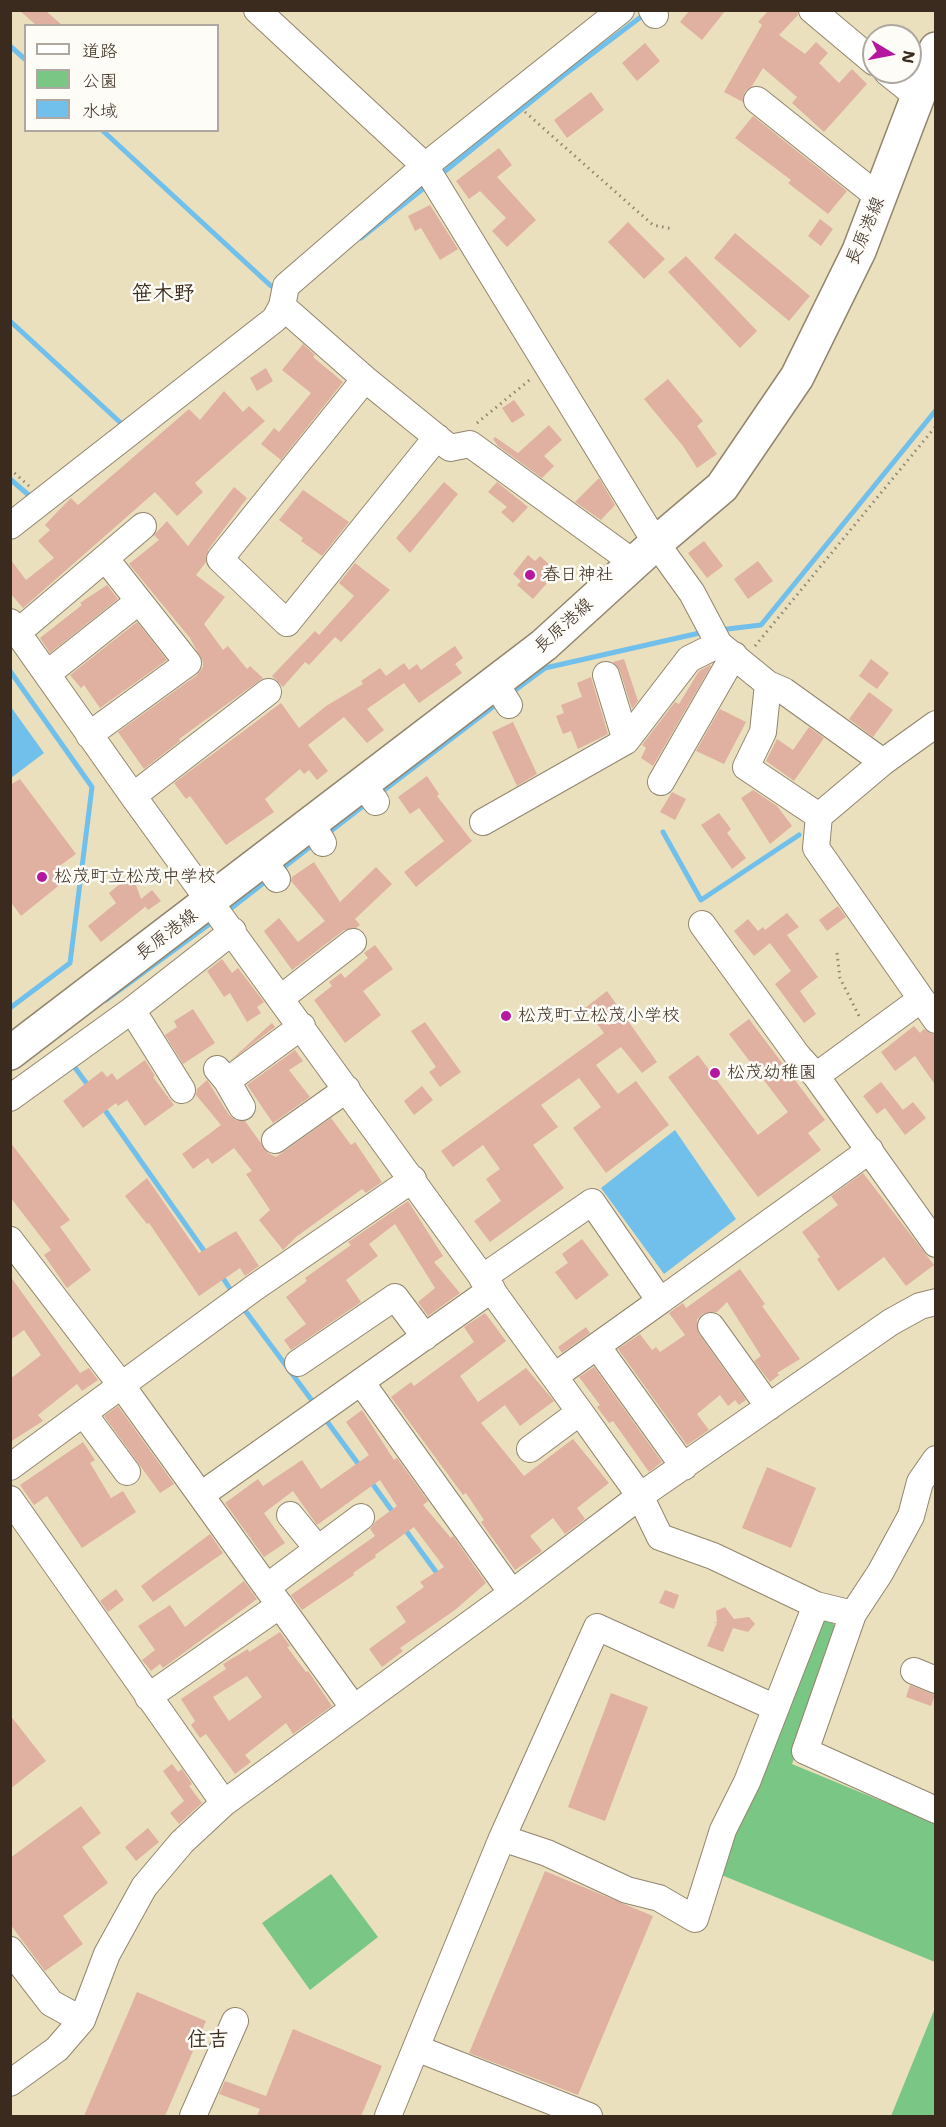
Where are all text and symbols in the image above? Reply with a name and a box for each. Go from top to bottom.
legend [24,24,219,132]
north arrow [862,24,922,84]
text: 道路 [82,39,118,63]
text: N [897,49,920,65]
text: 公園 [82,69,118,93]
text: 水域 [82,99,118,123]
street label: 長原港線 [842,194,890,268]
district label: 笹木野 [132,282,194,308]
place label: 春日神社 [542,564,614,586]
marker: 春日神社 [523,568,537,582]
street label: 長原港線 [530,594,598,658]
place label: 松茂町立松茂中学校 [54,866,216,888]
marker: 松茂町立松茂中学校 [35,870,49,884]
street label: 長原港線 [132,905,202,965]
place label: 松茂町立松茂小学校 [518,1005,680,1027]
marker: 松茂町立松茂小学校 [499,1009,513,1023]
place label: 松茂幼稚園 [727,1062,817,1084]
marker: 松茂幼稚園 [708,1066,722,1080]
district label: 住吉 [187,2028,229,2054]

